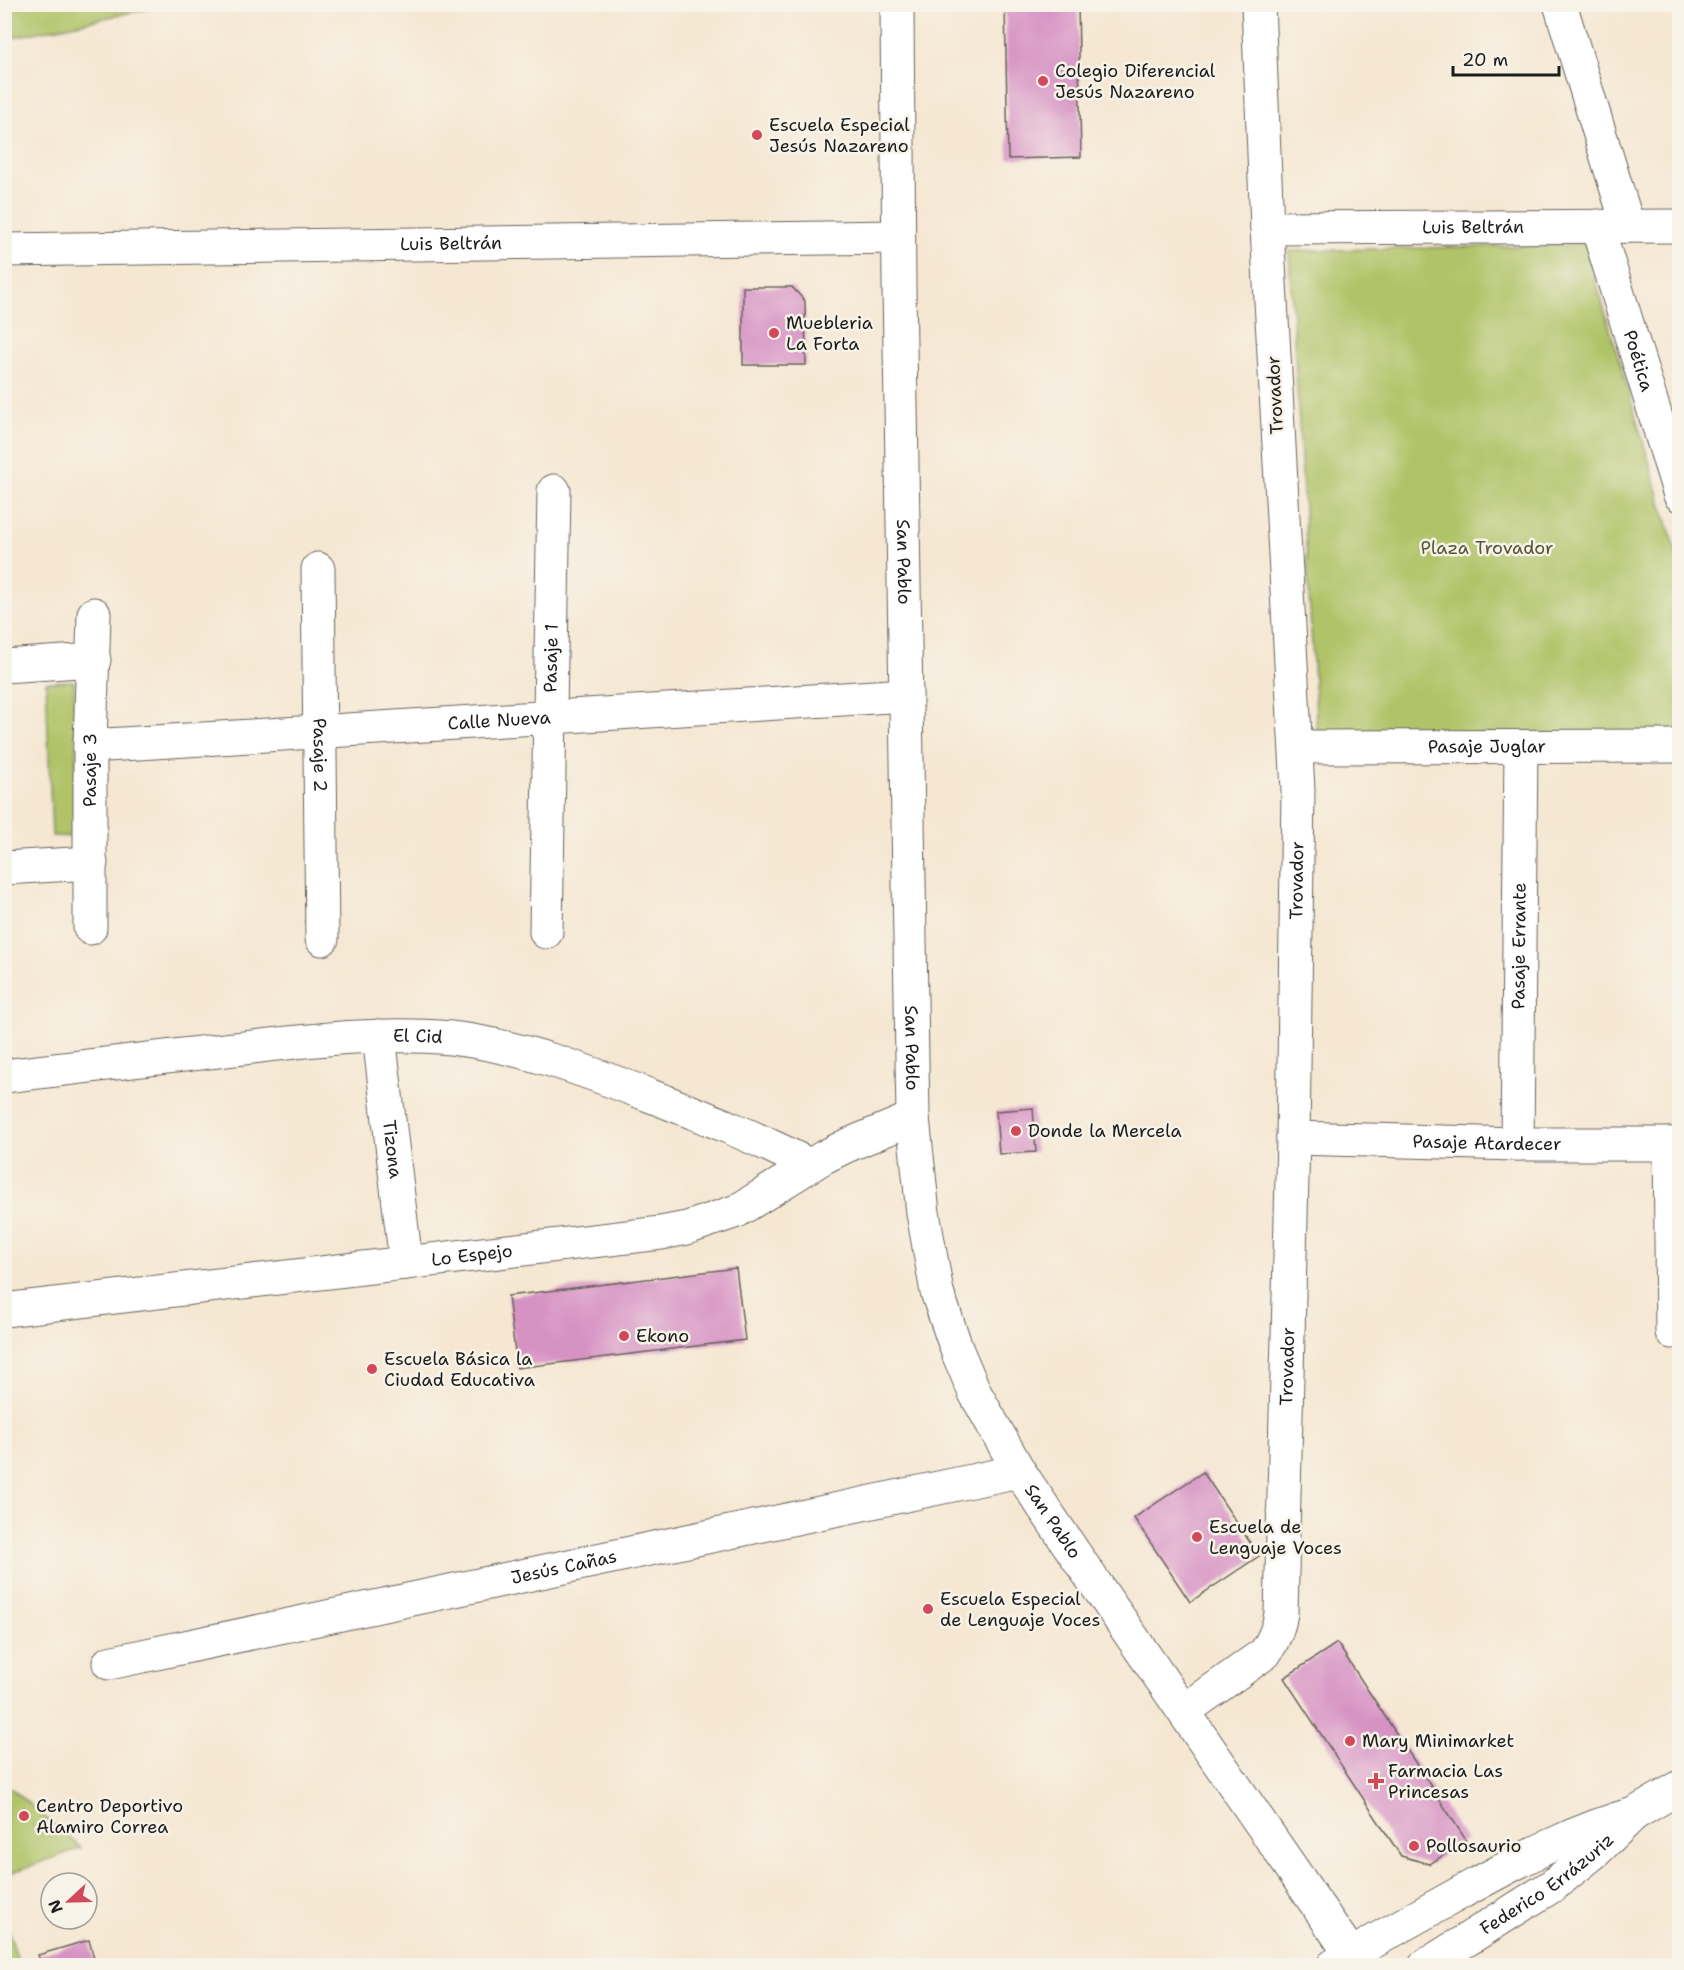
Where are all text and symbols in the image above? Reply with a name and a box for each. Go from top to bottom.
scale bar [1453,39,1560,77]
text: 20 m [1462,48,1508,72]
place label: Colegio Diferencial Jesús Nazareno [1055,59,1216,104]
marker: Colegio Diferencial Jesús Nazareno [1036,74,1050,88]
place label: Escuela Especial Jesús Nazareno [769,113,910,158]
marker: Escuela Especial Jesús Nazareno [750,128,764,142]
street label: Luis Beltrán [1422,215,1524,239]
street label: Luis Beltrán [400,231,502,256]
place label: Muebleria La Forta [786,311,873,356]
marker: Muebleria La Forta [767,326,781,340]
street label: Poética [1618,327,1659,394]
street label: Trovador [1261,355,1289,435]
street label: San Pablo [891,519,916,605]
park label: Plaza Trovador [1420,536,1554,560]
street label: Pasaje 1 [538,623,564,693]
street label: Calle Nueva [447,705,551,736]
street label: Pasaje 2 [308,718,332,792]
street label: Pasaje 3 [78,733,102,807]
street label: Pasaje Juglar [1428,734,1546,759]
street label: Trovador [1284,841,1309,920]
street label: Pasaje Errante [1506,882,1532,1010]
street label: San Pablo [899,1005,925,1091]
street label: El Cid [393,1024,443,1049]
street label: Tizona [377,1119,408,1180]
place label: Donde la Mercela [1028,1119,1182,1143]
marker: Donde la Mercela [1009,1124,1023,1138]
street label: Pasaje Atardecer [1412,1129,1561,1156]
street label: Lo Espejo [430,1238,514,1272]
place label: Ekono [636,1324,689,1348]
street label: Trovador [1274,1327,1300,1406]
marker: Ekono [617,1329,631,1343]
place label: Escuela Básica la Ciudad Educativa [384,1347,535,1392]
marker: Escuela Básica la Ciudad Educativa [365,1362,379,1376]
street label: San Pablo [1019,1479,1087,1563]
place label: Escuela de Lenguaje Voces [1209,1515,1342,1560]
marker: Escuela de Lenguaje Voces [1190,1530,1204,1544]
street label: Jesús Cañas [509,1544,619,1590]
place label: Escuela Especial de Lenguaje Voces [940,1587,1100,1632]
marker: Escuela Especial de Lenguaje Voces [921,1602,935,1616]
place label: Mary Minimarket [1362,1729,1514,1753]
marker: Mary Minimarket [1343,1734,1357,1748]
place label: Farmacia Las Princesas [1388,1759,1503,1804]
marker: Farmacia Las Princesas [1369,1774,1383,1788]
place label: Centro Deportivo Alamiro Correa [36,1794,183,1839]
marker: Centro Deportivo Alamiro Correa [17,1809,31,1823]
street label: Federico Errázuriz [1475,1828,1619,1940]
place label: Pollosaurio [1426,1834,1521,1858]
marker: Pollosaurio [1407,1839,1421,1853]
north arrow [39,1871,99,1931]
text: N [43,1897,68,1916]

